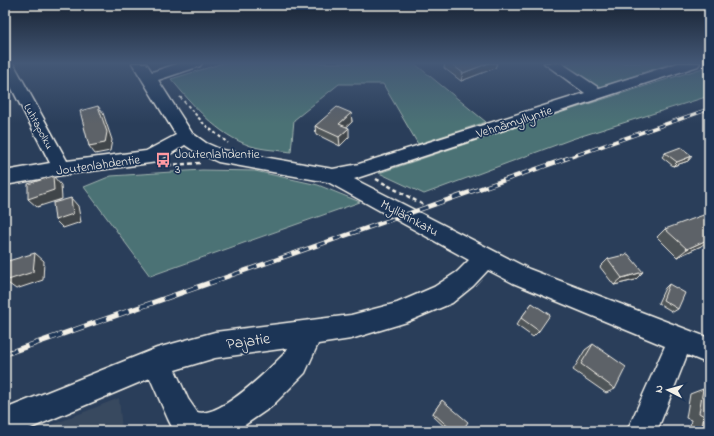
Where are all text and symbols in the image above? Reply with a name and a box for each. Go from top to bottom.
street label: Luhtapolku [19,101,57,152]
street label: Vehnämyllyntie [473,101,555,145]
place label: Joutenlahdentie 3 [175,145,260,179]
street label: Joutenlahdentie [55,150,142,181]
bus stop icon: Joutenlahdentie 3 [154,151,172,169]
street label: Myllärinkatu [376,195,442,242]
street label: Pajatie [225,327,273,357]
north arrow [648,370,688,410]
text: N [651,385,667,394]

